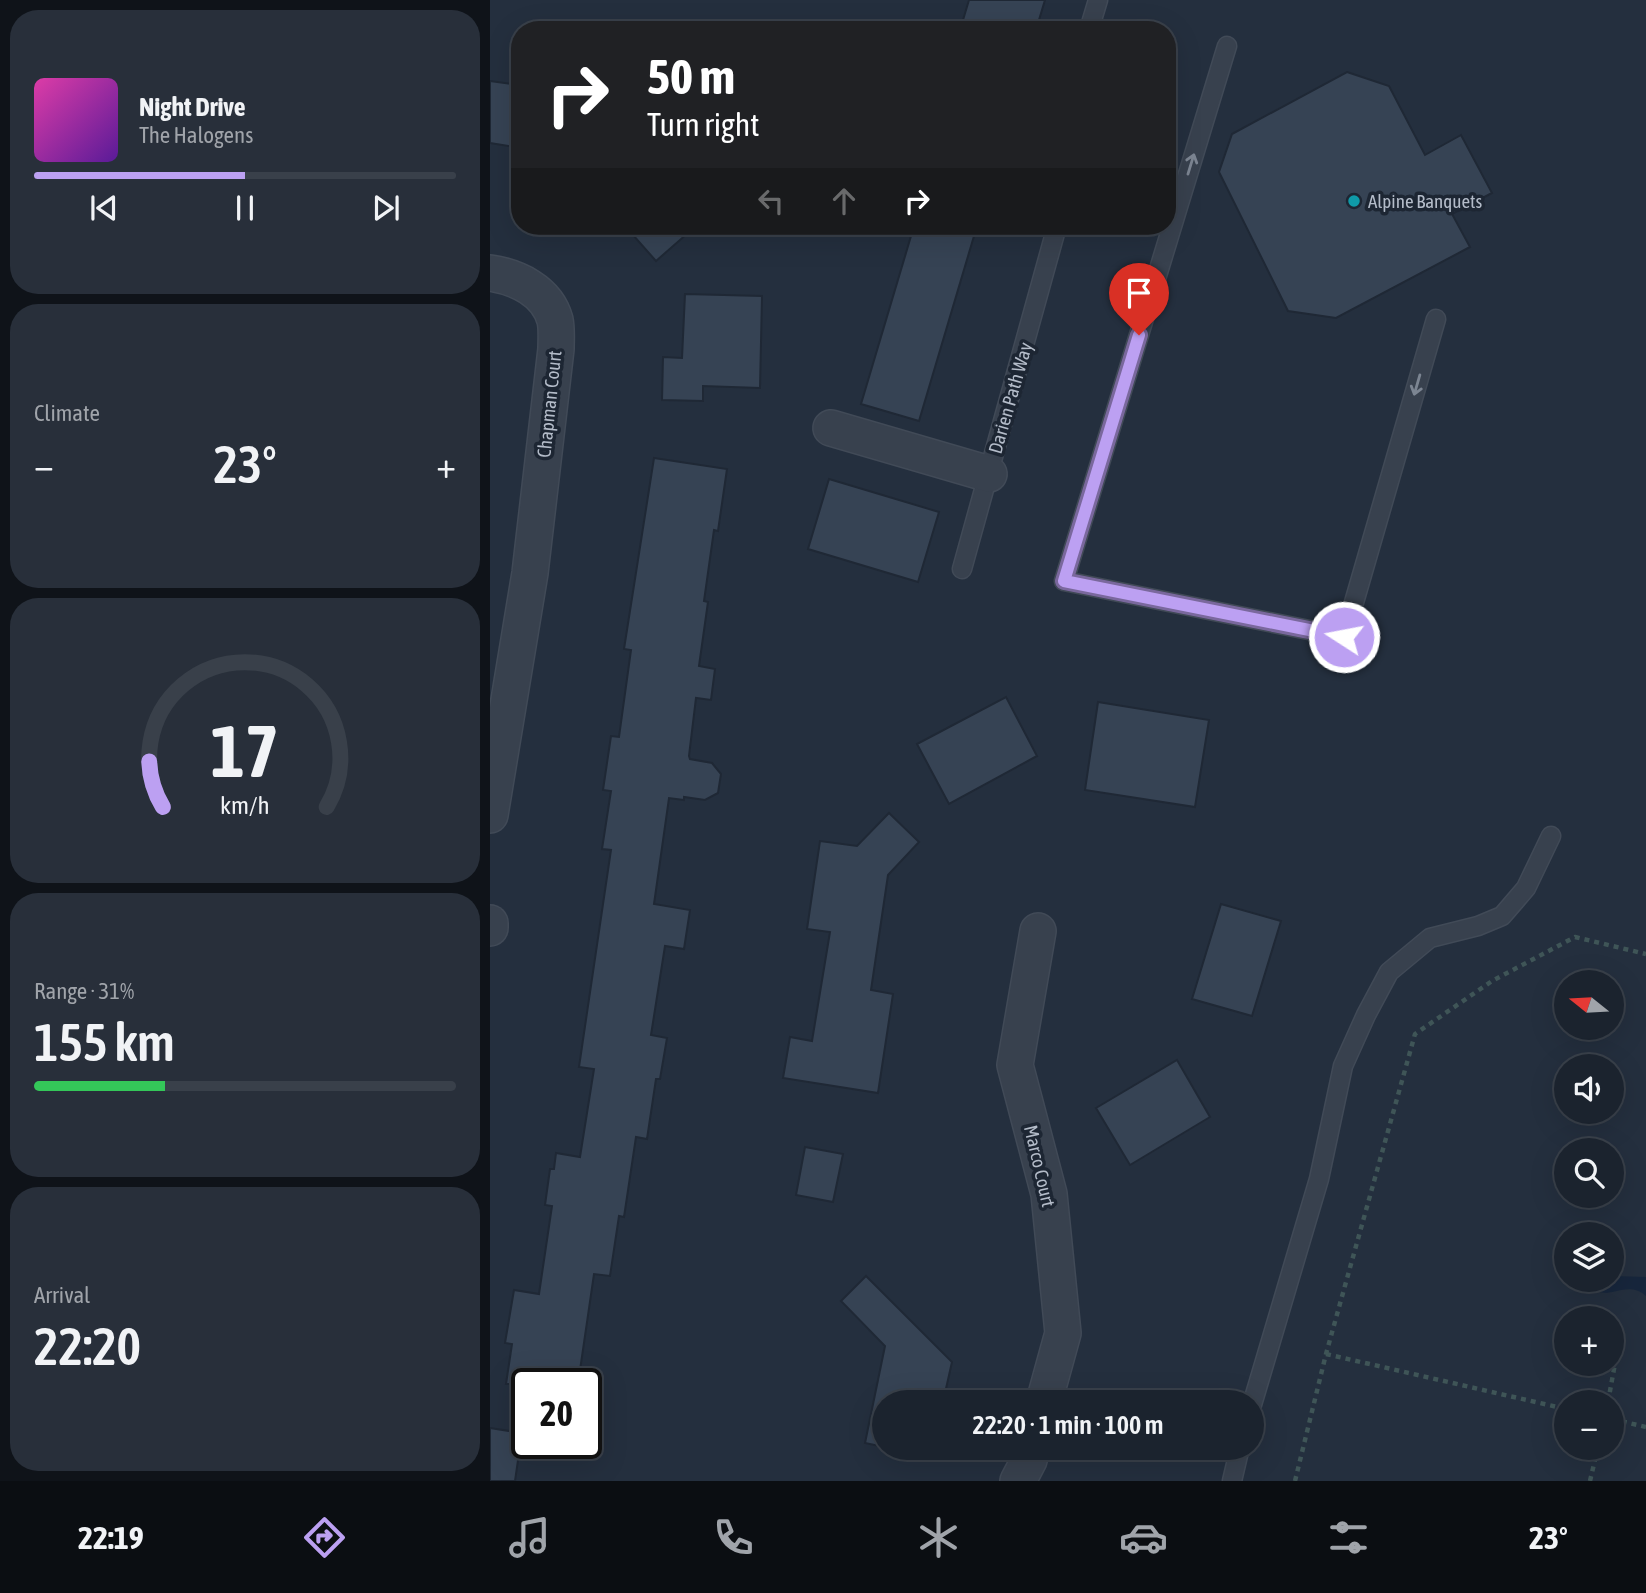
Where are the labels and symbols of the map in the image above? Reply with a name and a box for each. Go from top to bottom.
one-way arrow [1185,154,1198,176]
place label: Alpine Banquets [1368,190,1483,212]
marker: Alpine Banquets [1346,193,1362,209]
pin [1109,263,1169,335]
street label: Darien Path Way [984,340,1036,456]
street label: Chapman Court [532,349,566,459]
one-way arrow [1410,374,1423,396]
position arrow [1307,600,1381,674]
north arrow [1554,970,1624,1040]
street label: Marco Court [1020,1123,1060,1209]
speed limit sign: 20 [511,1368,602,1459]

